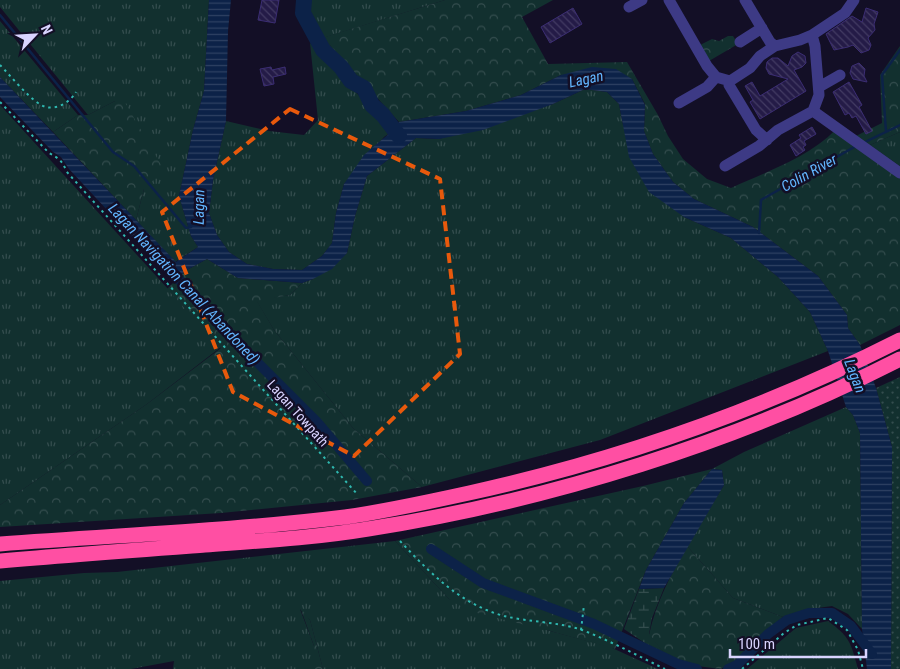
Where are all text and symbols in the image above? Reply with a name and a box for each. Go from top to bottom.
north arrow [10,10,60,60]
text: N [38,22,56,37]
water label: Lagan [567,67,605,91]
water label: Colin River [778,150,841,196]
water label: Lagan [190,189,208,225]
water label: Lagan Navigation Canal (Abandoned) [104,200,264,368]
water label: Lagan [840,356,870,396]
street label: Lagan Towpath [264,376,332,450]
scale bar [730,626,866,658]
text: 100 m [738,635,775,653]

